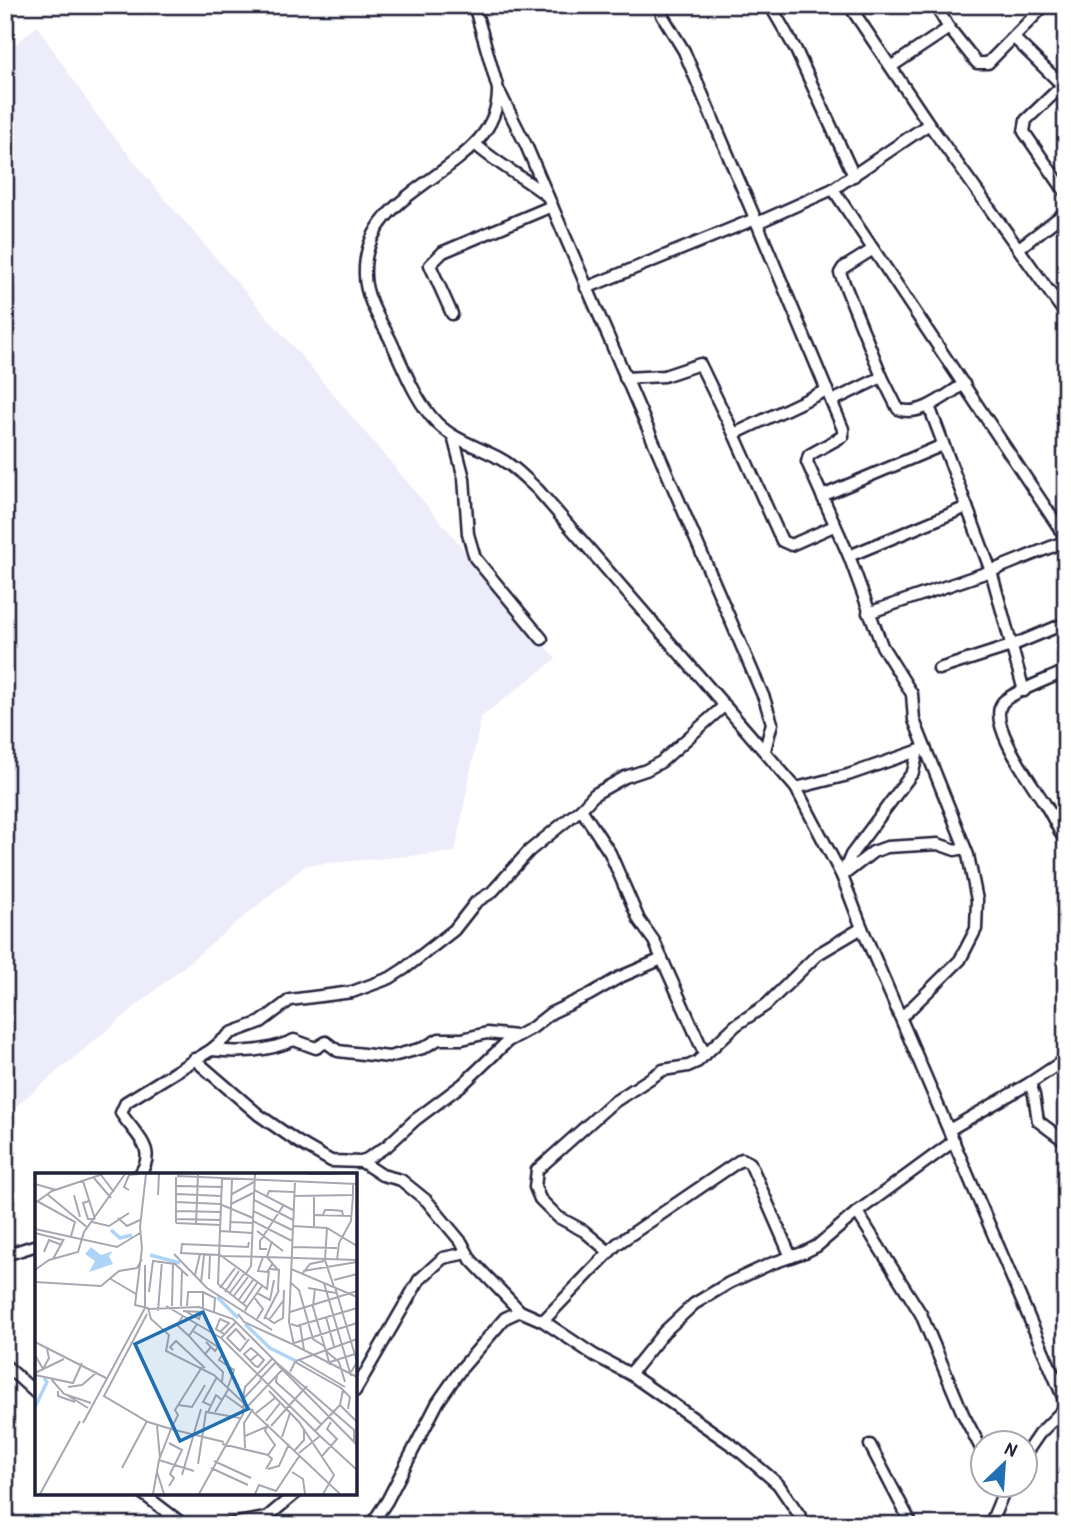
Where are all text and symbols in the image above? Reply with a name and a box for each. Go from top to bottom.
inset map [35,1173,357,1495]
north arrow [970,1428,1040,1498]
text: N [1001,1435,1021,1463]

